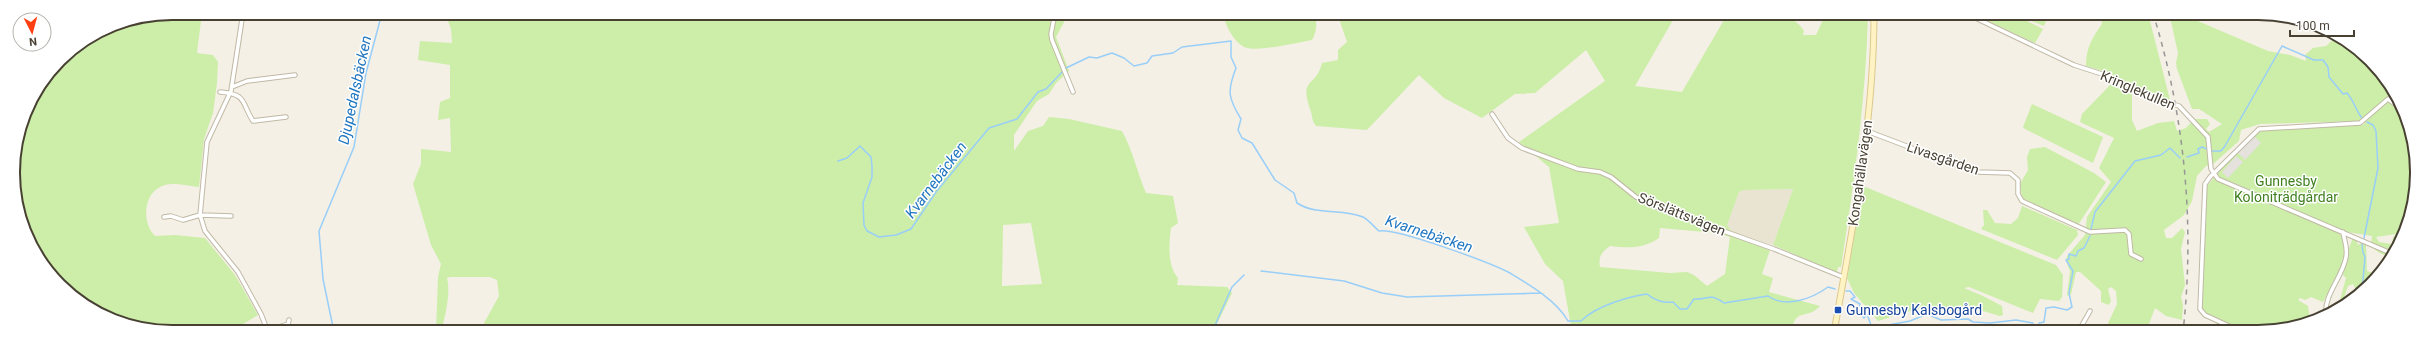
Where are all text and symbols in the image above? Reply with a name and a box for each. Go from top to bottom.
north arrow [12,12,52,52]
scale bar [2290,12,2354,38]
text: 100 m [2296,19,2330,33]
water label: Djupedalsbäcken [335,34,375,146]
text: N [28,35,38,48]
street label: Kringlekullen [2098,67,2178,113]
street label: Kongahällavägen [1845,119,1875,227]
water label: Kvarnebäcken [901,138,971,222]
street label: Livasgården [1905,138,1981,178]
park label: Gunnesby Koloniträdgårdar [2234,173,2338,205]
street label: Sörslättsvägen [1636,189,1728,239]
water label: Kvarnebäcken [1383,211,1475,257]
place label: Gunnesby Kalsbogård [1846,302,1982,318]
marker: Gunnesby Kalsbogård [1833,305,1843,315]

